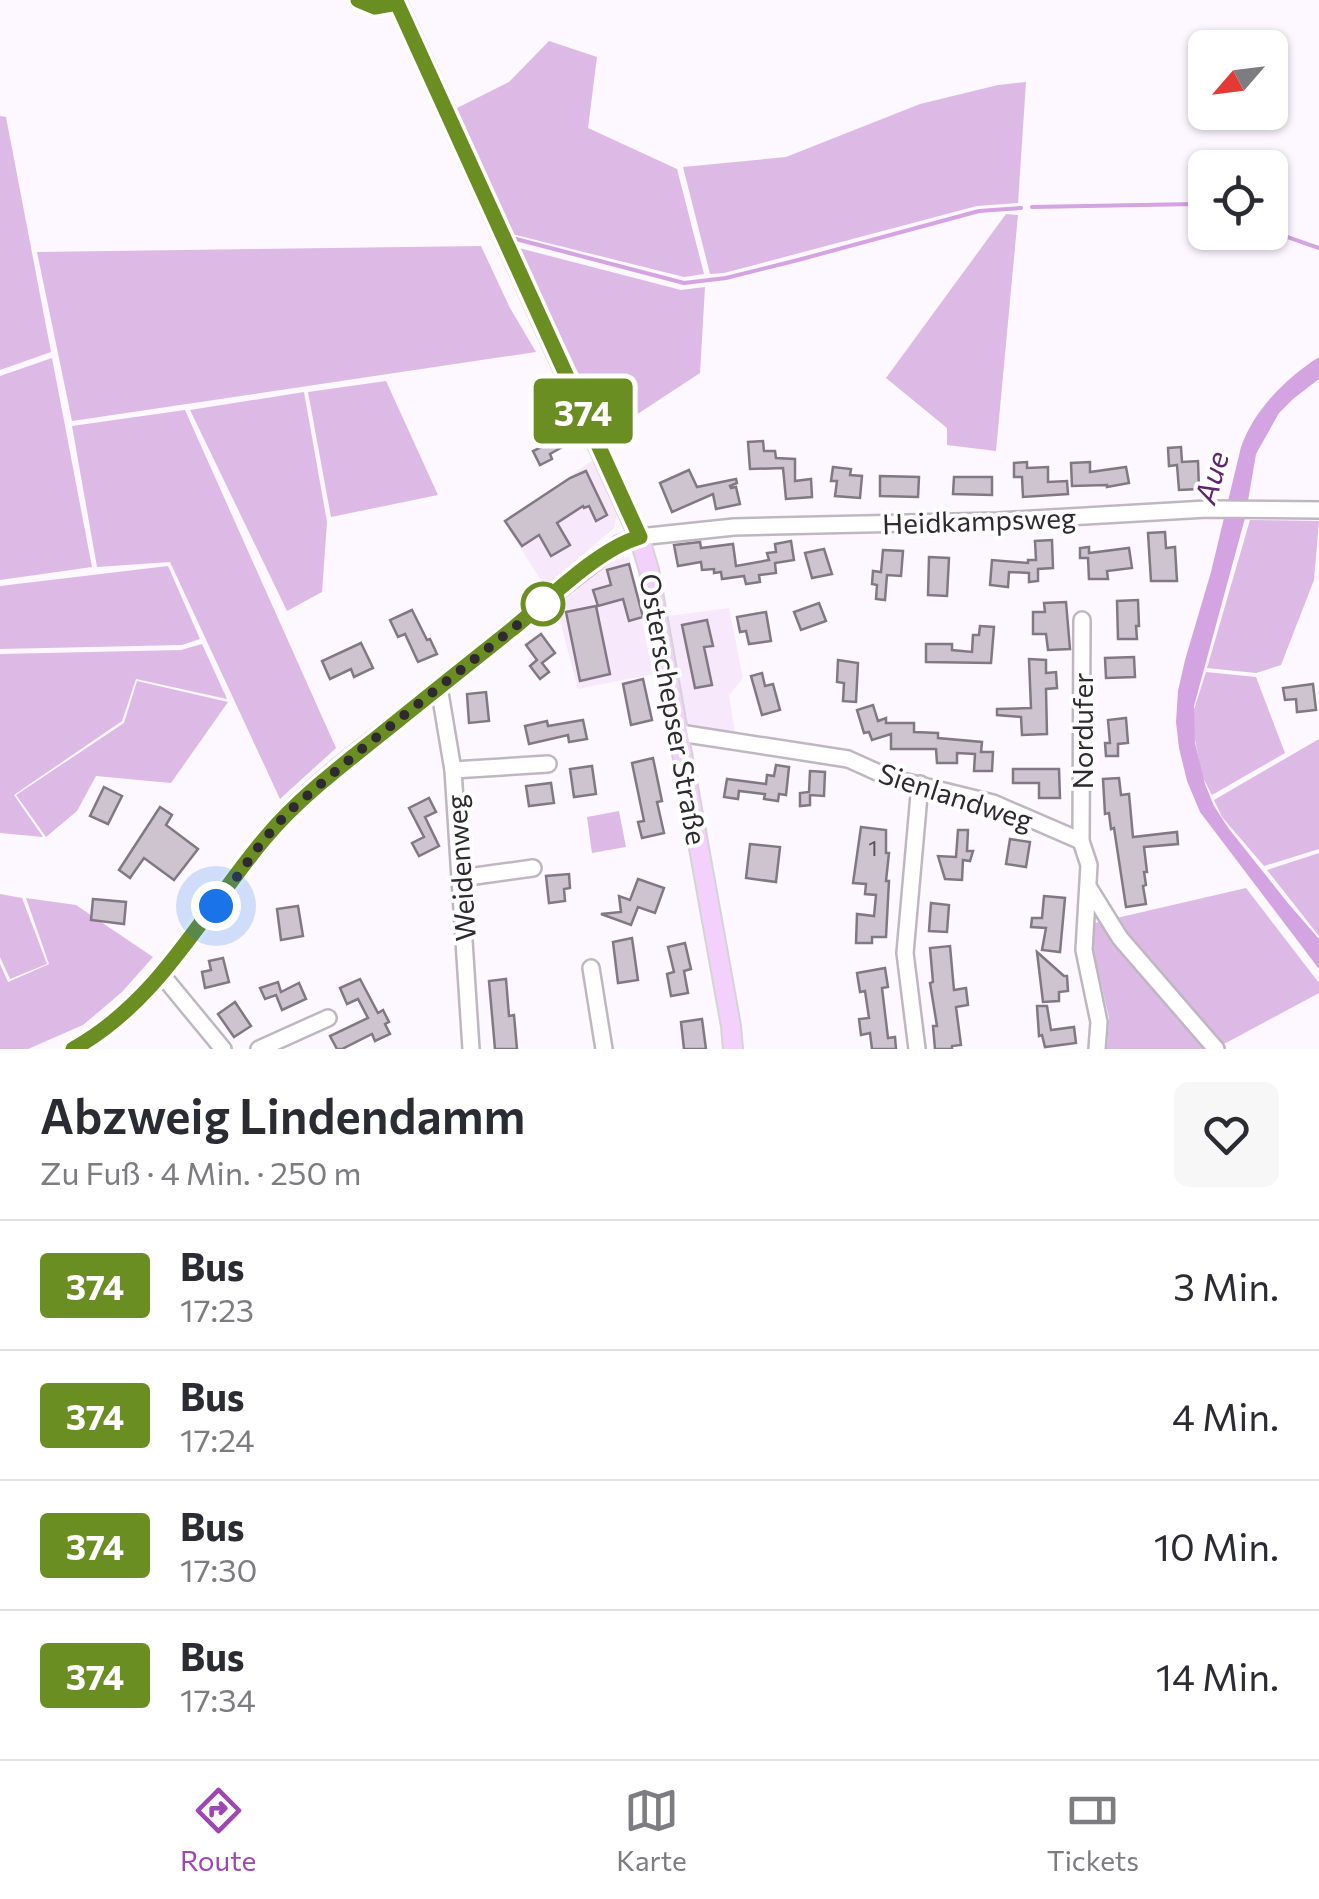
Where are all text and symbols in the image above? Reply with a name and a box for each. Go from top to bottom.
north arrow [1188,30,1288,130]
map controls [1188,30,1288,250]
button: locate [1188,150,1288,250]
line badge: 374 [526,378,640,444]
text: 374 [554,390,612,433]
water label: Aue [1185,446,1235,509]
street label: Heidkampsweg [881,500,1077,540]
street label: Osterschepser Straße [633,571,715,847]
unlabelled marker [522,583,564,625]
street label: Nordufer [1065,673,1099,789]
street label: Sienlandweg [875,755,1037,837]
street label: Weidenweg [438,793,482,943]
house number: 1 [868,834,878,861]
your location [191,881,241,931]
button: heart [1174,1082,1279,1187]
text: Abzweig Lindendamm [40,1085,525,1144]
text: Zu Fuß · 4 Min. · 250 m [40,1152,361,1192]
text: Bus [180,1242,245,1289]
text: 3 Min. [1173,1262,1279,1309]
text: 374 [66,1264,124,1307]
text: 17:23 [180,1289,254,1329]
text: Bus [180,1372,245,1419]
text: 4 Min. [1172,1392,1279,1439]
text: 374 [66,1394,124,1437]
text: 17:24 [180,1419,255,1459]
text: Bus [180,1502,245,1549]
text: 10 Min. [1154,1522,1279,1569]
text: 374 [66,1524,124,1567]
text: 17:30 [180,1549,257,1589]
text: Bus [180,1632,245,1679]
text: 14 Min. [1156,1652,1279,1699]
text: 374 [66,1654,124,1697]
text: 17:34 [180,1679,256,1719]
tab: Route [180,1783,256,1877]
tab: Karte [616,1783,687,1877]
tab: Tickets [1047,1783,1139,1877]

